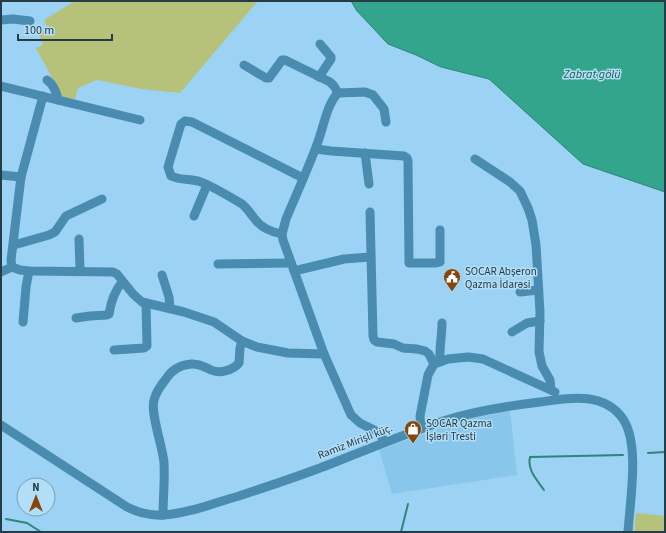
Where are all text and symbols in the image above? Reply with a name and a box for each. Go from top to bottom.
scale bar [18,16,112,42]
text: 100 m [24,22,54,39]
water label: Zabrat gölü [562,66,621,83]
place label: SOCAR Abşeron Qazma İdarəsi [465,264,537,292]
public building icon: SOCAR Abşeron Qazma İdarəsi [442,267,462,292]
place label: SOCAR Qazma İşləri Tresti [426,416,492,444]
shop icon: SOCAR Qazma İşləri Tresti [403,419,423,444]
street label: Ramiz Mirişli küç. [316,420,395,463]
north arrow [16,477,56,517]
text: N [32,480,40,495]

